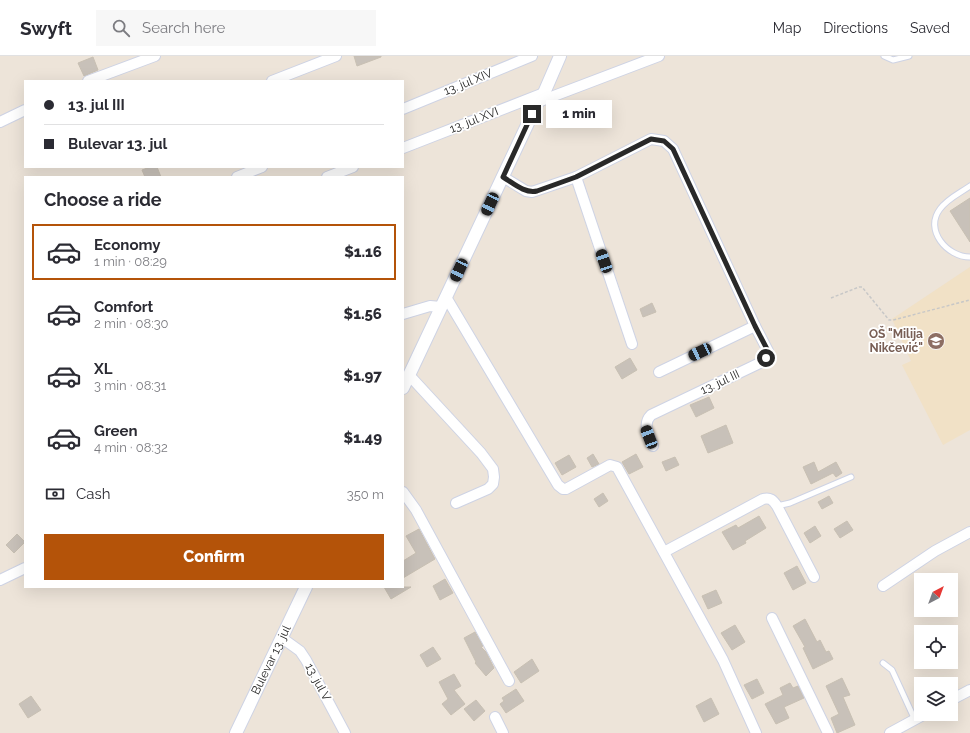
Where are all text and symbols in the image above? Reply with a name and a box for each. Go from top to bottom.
search box [96,10,376,46]
text: Swyft [20,17,72,39]
icon: search [110,17,132,39]
text: Search here [142,19,225,37]
text: Map [773,20,801,36]
text: Directions [823,20,888,36]
text: Saved [910,20,950,36]
street label: 13. jul XIV [442,66,494,98]
text: 13. jul III [68,96,125,114]
callout: 1 min [546,100,612,128]
street label: 13. jul XVI [448,104,500,136]
route end [523,105,541,123]
text: 1 min [562,106,596,121]
text: Bulevar 13. jul [68,135,167,153]
text: Choose a ride [44,189,162,210]
car [479,191,501,217]
icon: car [46,234,82,270]
text: Economy [94,236,161,254]
text: $1.16 [344,243,382,261]
car [594,248,614,274]
text: 1 min · 08:29 [94,254,167,269]
car [448,257,470,283]
icon: car [46,296,82,332]
text: Comfort [94,298,153,316]
text: $1.56 [344,305,382,323]
text: 2 min · 08:30 [94,316,169,331]
place label: OŠ "Milija Nikčević" [869,325,923,355]
school or university icon: OŠ "Milija Nikčević" [926,331,946,351]
car [687,341,713,363]
route start [757,349,775,367]
icon: car [46,358,82,394]
text: XL [94,360,112,378]
text: $1.97 [344,367,382,385]
street label: 13. jul III [698,367,742,397]
text: 3 min · 08:31 [94,378,166,393]
icon: car [46,420,82,456]
text: Green [94,422,138,440]
car [639,424,659,450]
text: $1.49 [344,429,382,447]
text: 4 min · 08:32 [94,440,168,455]
icon: cash [44,483,66,505]
text: Cash [76,485,110,503]
text: 350 m [347,487,384,502]
button: Confirm [44,534,384,580]
north arrow [914,573,958,617]
map controls [914,573,958,721]
street label: Bulevar 13. jul [248,622,294,697]
button: locate [914,625,958,669]
street label: 13. jul V [302,661,334,703]
button: layers [914,677,958,721]

